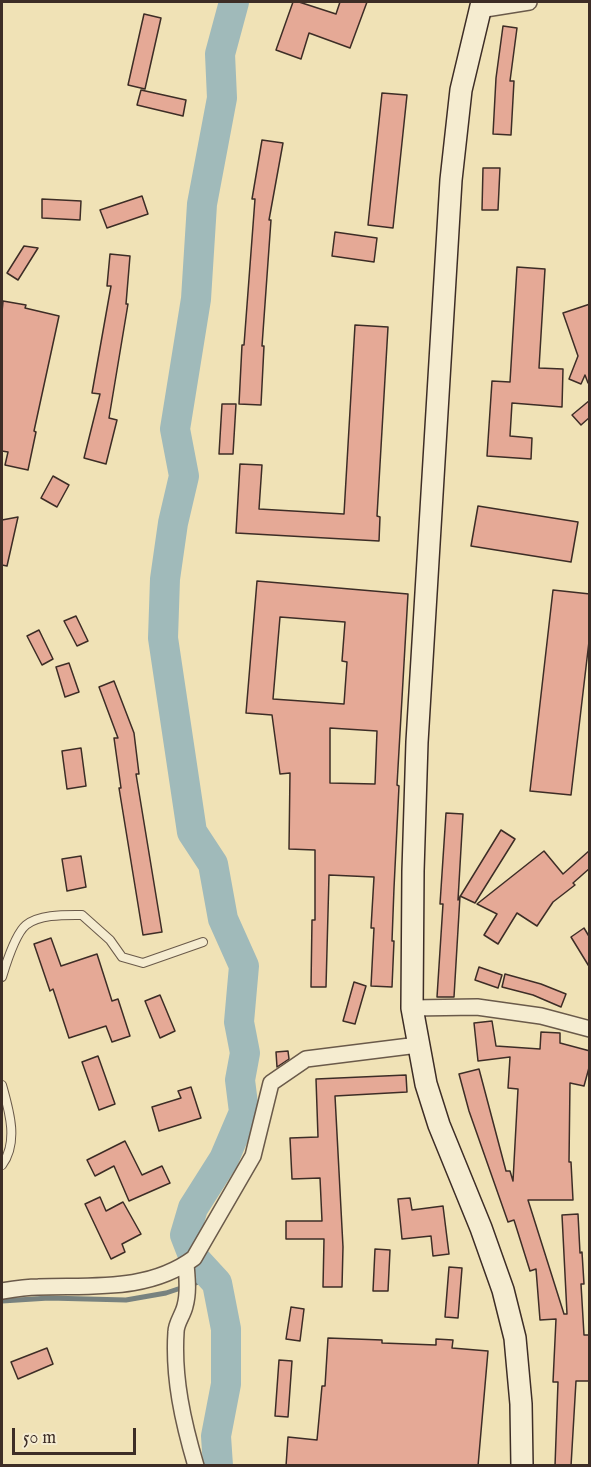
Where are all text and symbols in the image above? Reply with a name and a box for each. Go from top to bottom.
scale bar [15,1416,140,1454]
text: 50 m [23,1427,56,1450]

